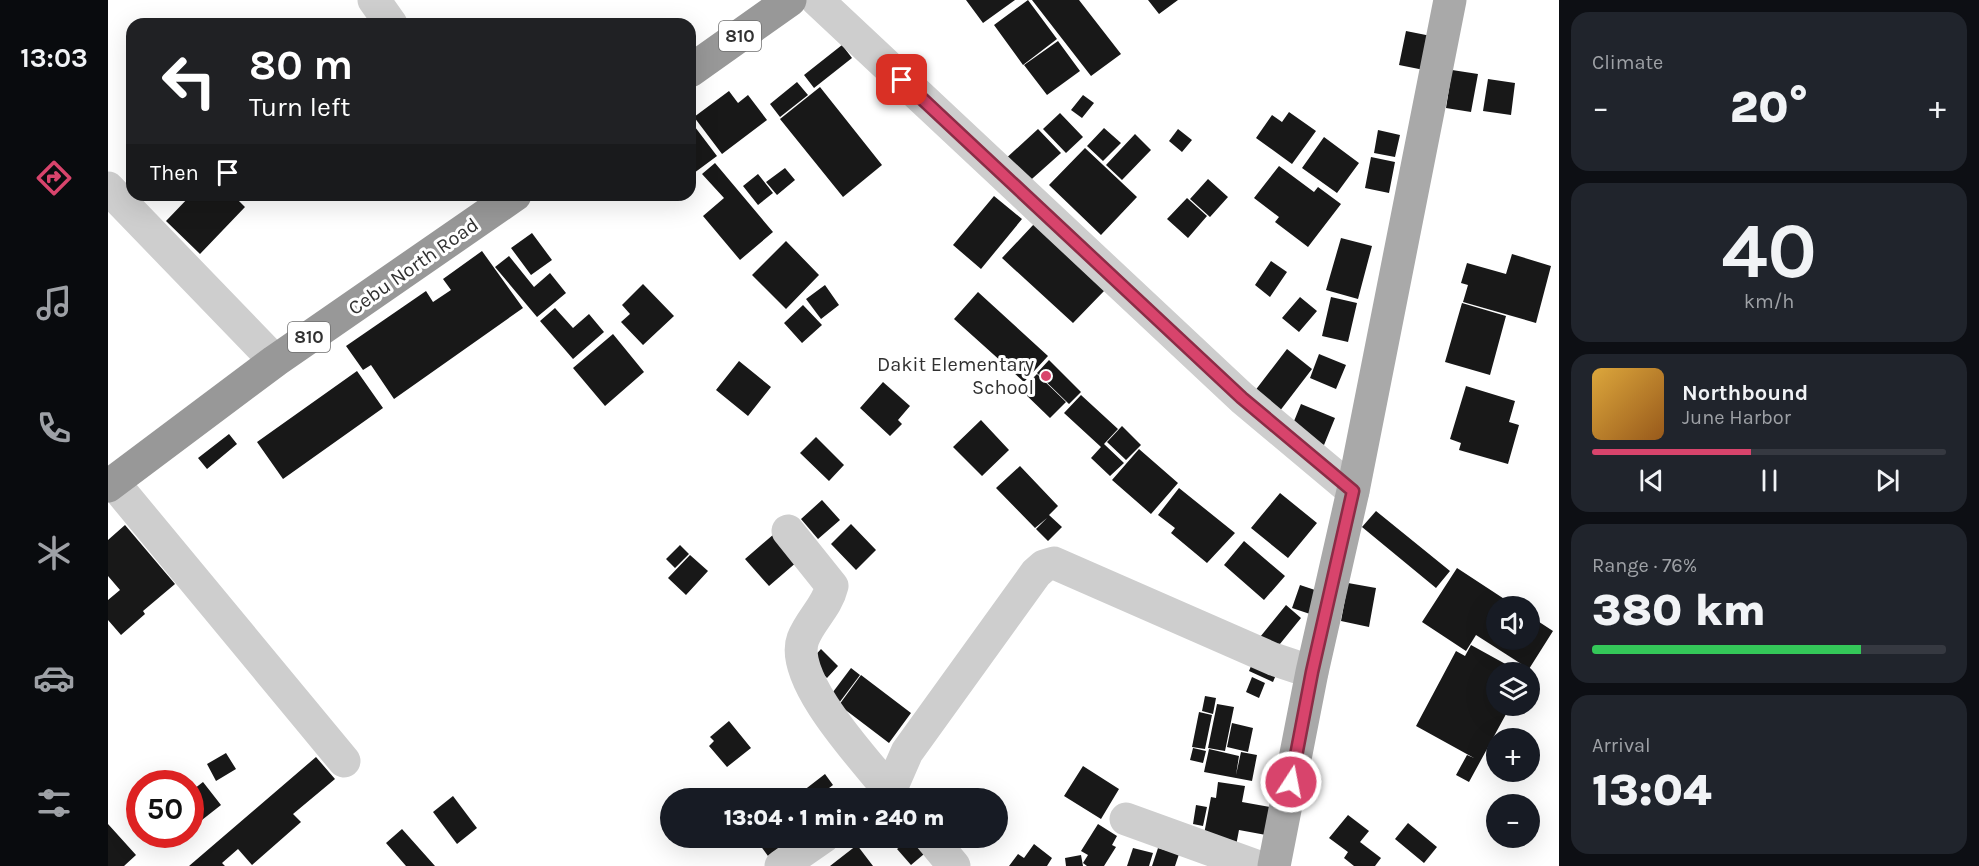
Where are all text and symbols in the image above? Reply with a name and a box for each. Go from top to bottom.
road number: 810 [719,21,761,51]
text: 80 m [249,40,353,90]
text: 13:03 [20,42,88,74]
icon: left [150,42,228,120]
text: Climate [1592,51,1663,74]
pin [876,54,927,105]
icon: arrive [885,63,918,96]
text: 20° [1730,81,1808,133]
text: − [1592,88,1609,126]
text: + [1929,88,1946,126]
text: Turn left [249,91,350,123]
icon: arrive [211,156,244,189]
icon: directions [33,157,75,199]
text: Then [150,160,199,186]
text: 40 [1721,205,1817,297]
street label: Cebu North Road [344,213,483,320]
icon: music [33,282,75,324]
text: km/h [1744,290,1794,313]
road number: 810 [288,322,330,352]
place label: Dakit Elementary School [877,353,1034,399]
marker: Dakit Elementary School [1039,369,1053,383]
text: Northbound [1682,380,1808,406]
text: June Harbor [1682,406,1791,429]
icon: phone [33,407,75,449]
icon: previous [1635,464,1668,497]
icon: pause [1753,464,1786,497]
icon: next [1871,464,1904,497]
icon: climate [33,532,75,574]
text: Range · 76% [1592,554,1697,577]
text: 380 km [1592,584,1766,636]
map controls [1486,596,1540,848]
button: sound [1486,596,1540,650]
icon: car [33,657,75,699]
button: layers [1486,662,1540,716]
button: + [1486,728,1540,782]
text: Arrival [1592,734,1651,757]
position arrow [1259,750,1323,814]
text: 13:04 [1592,764,1712,816]
speed limit sign: 50 [126,770,204,848]
icon: filters [33,782,75,824]
button: − [1486,794,1540,848]
text: 13:04 · 1 min · 240 m [724,805,944,831]

